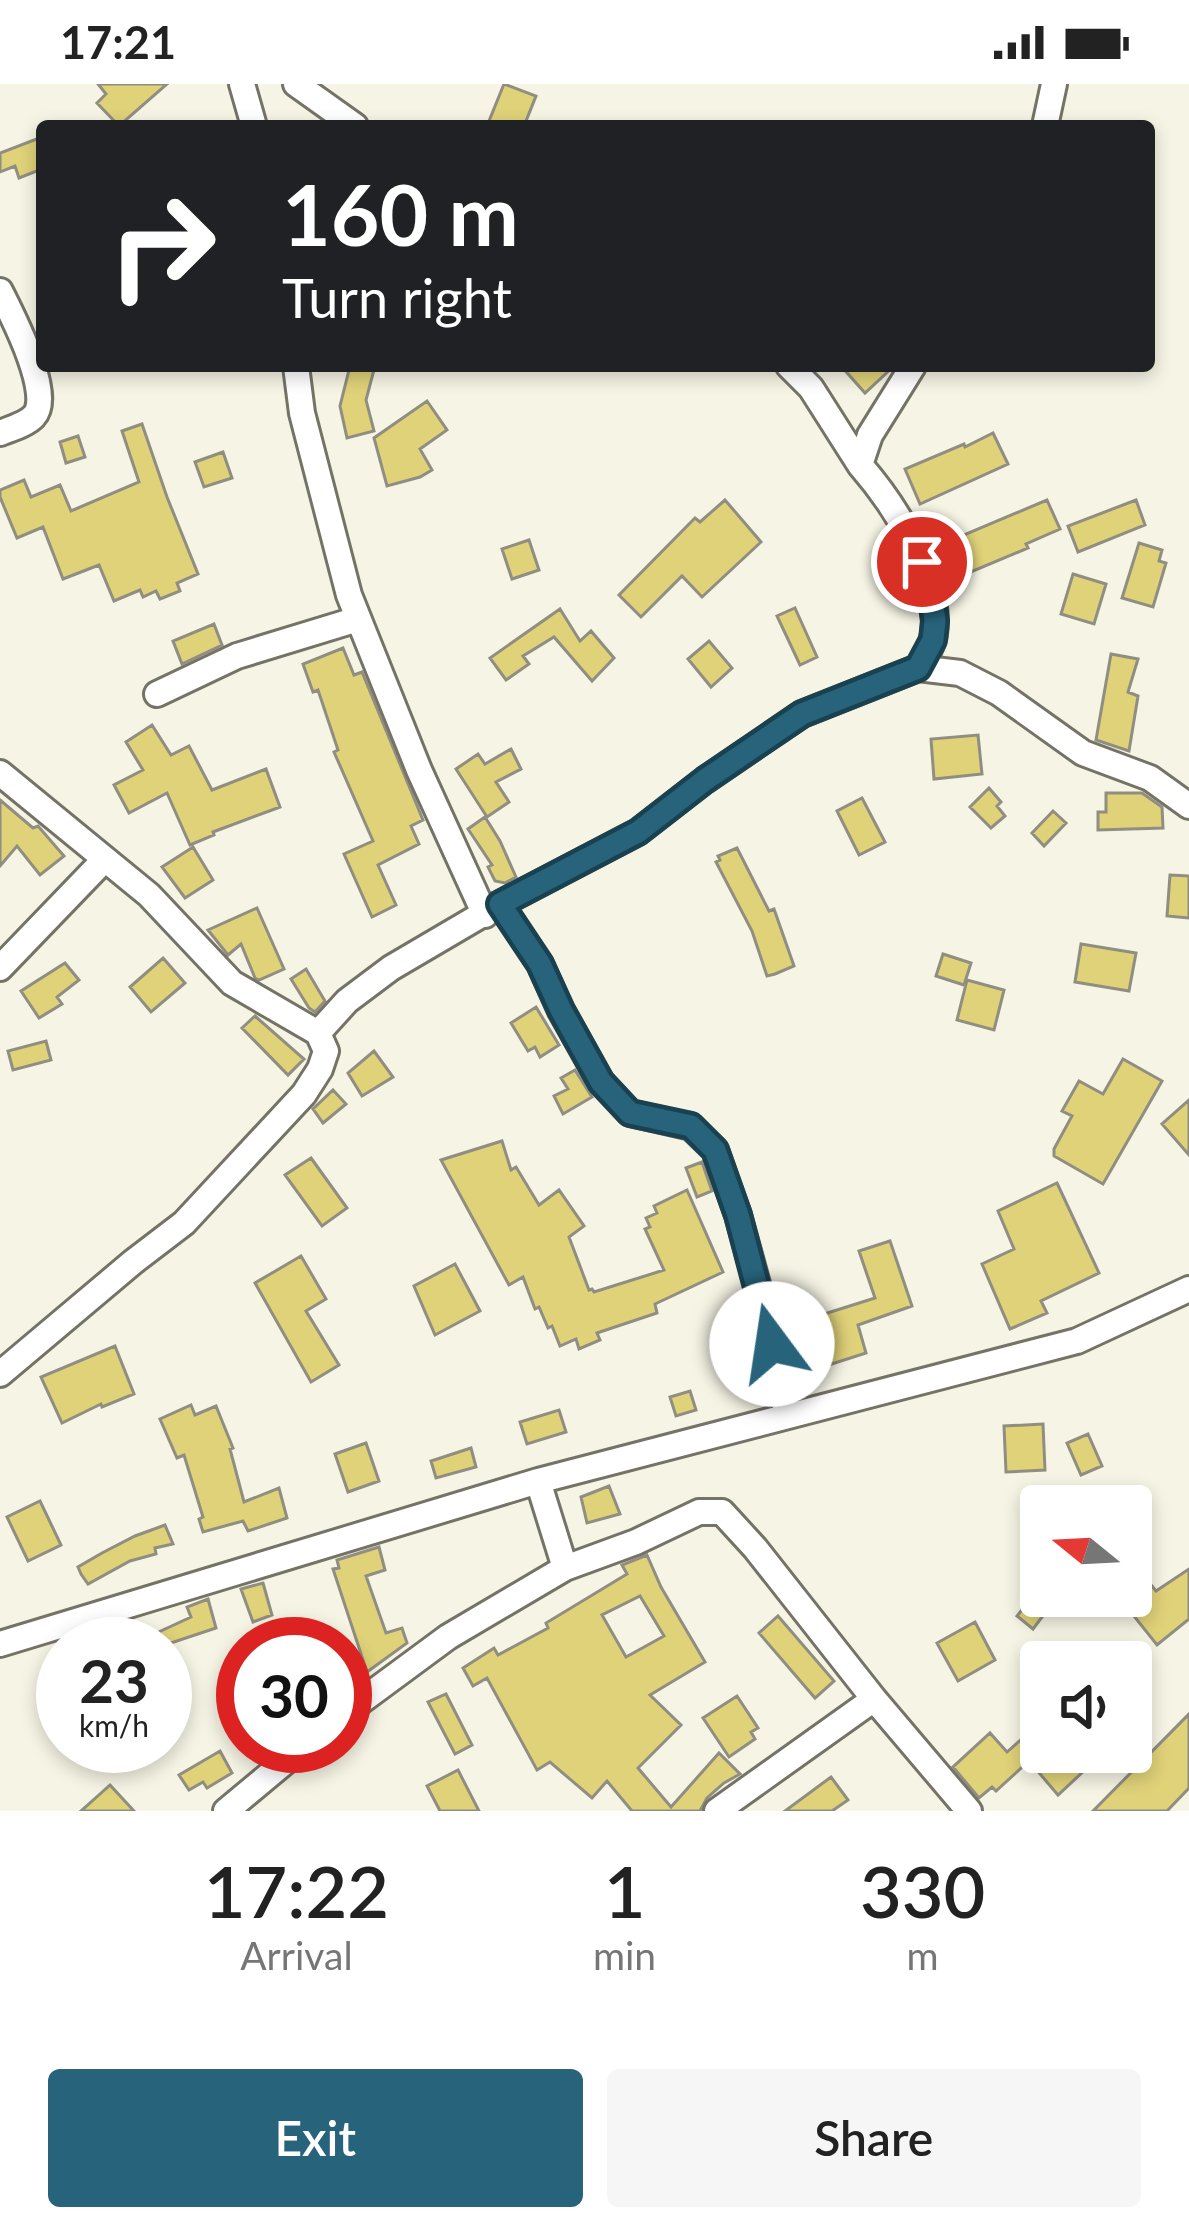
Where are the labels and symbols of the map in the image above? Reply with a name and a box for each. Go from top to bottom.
pin [871,511,973,613]
position arrow [709,1281,835,1407]
north arrow [1020,1485,1152,1617]
speed limit sign: 30 [216,1617,372,1773]

